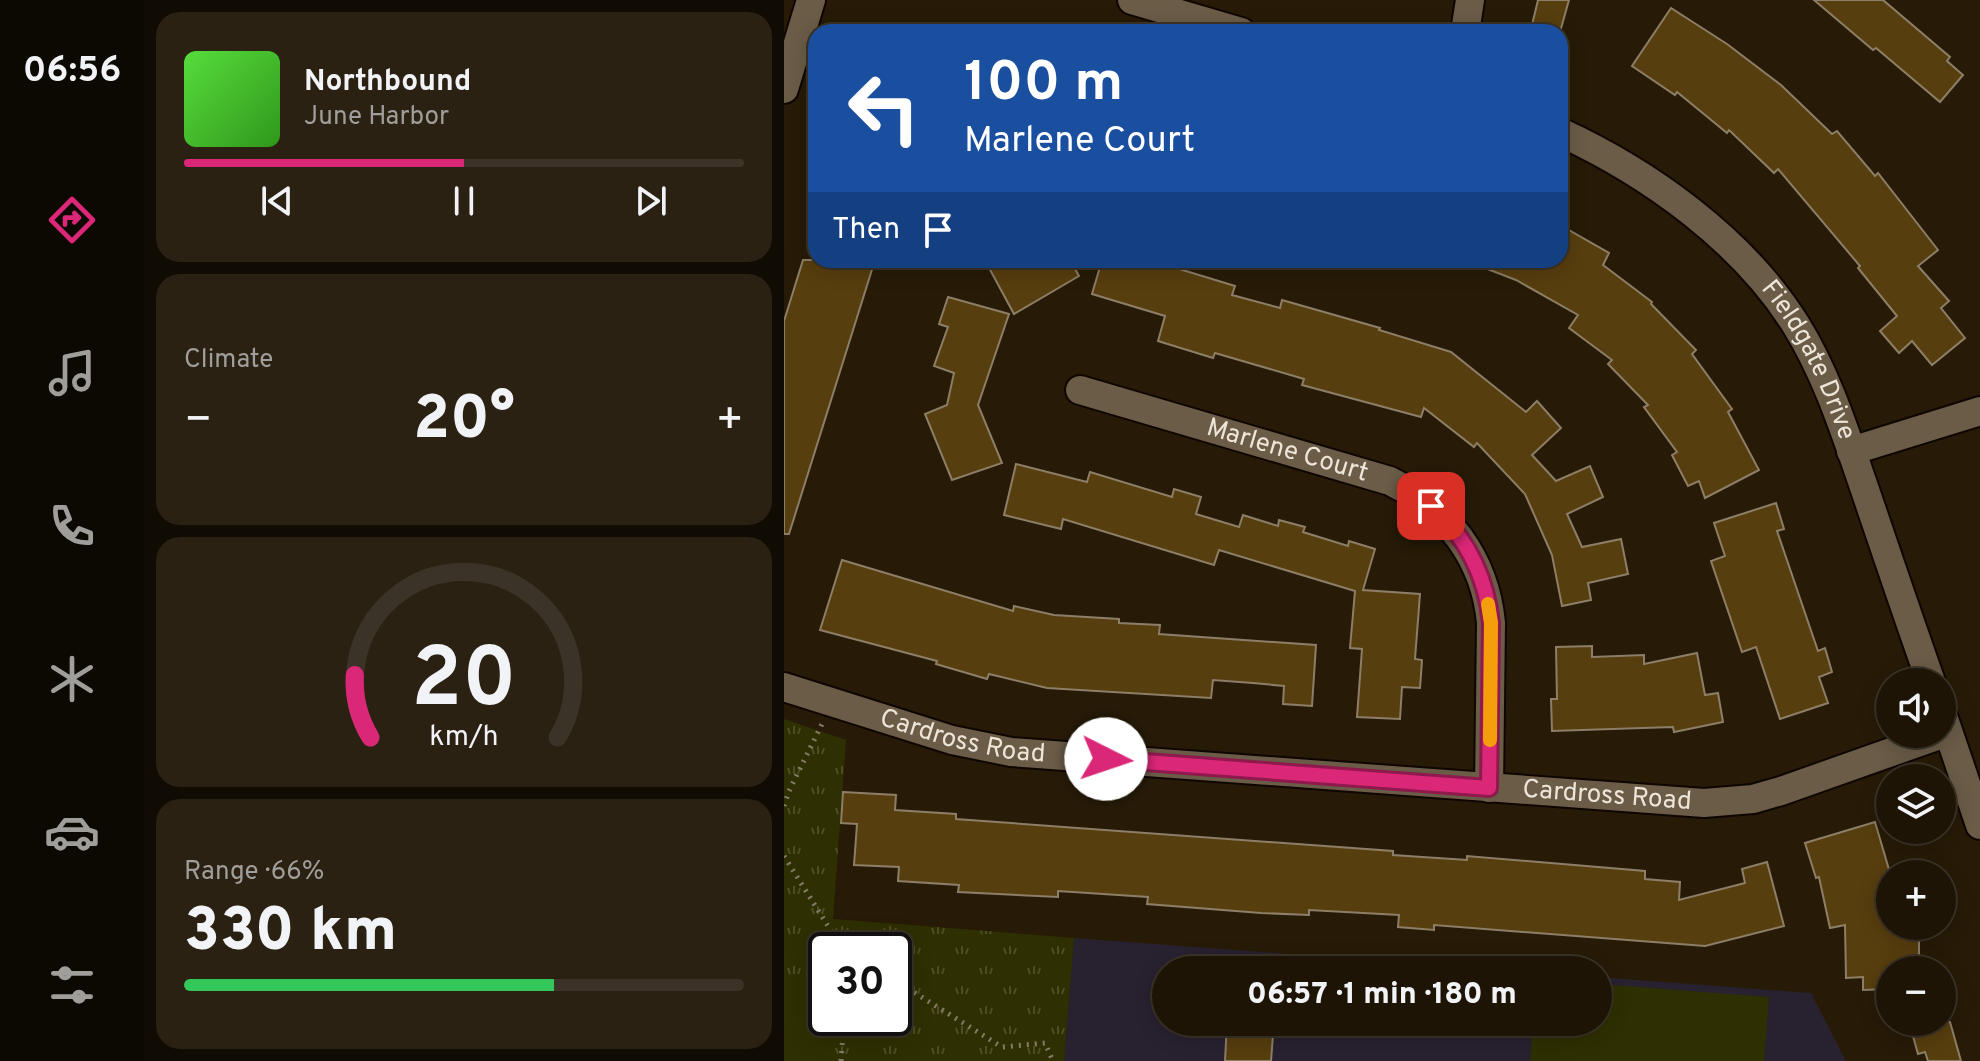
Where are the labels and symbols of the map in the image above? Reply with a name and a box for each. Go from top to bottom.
street label: Fieldgate Drive [1753,273,1863,444]
street label: Marlene Court [1202,411,1372,490]
pin [1397,472,1465,540]
street label: Cardross Road [876,702,1046,771]
position arrow [1064,717,1148,801]
street label: Cardross Road [1521,773,1693,819]
speed limit sign: 30 [808,932,912,1036]

